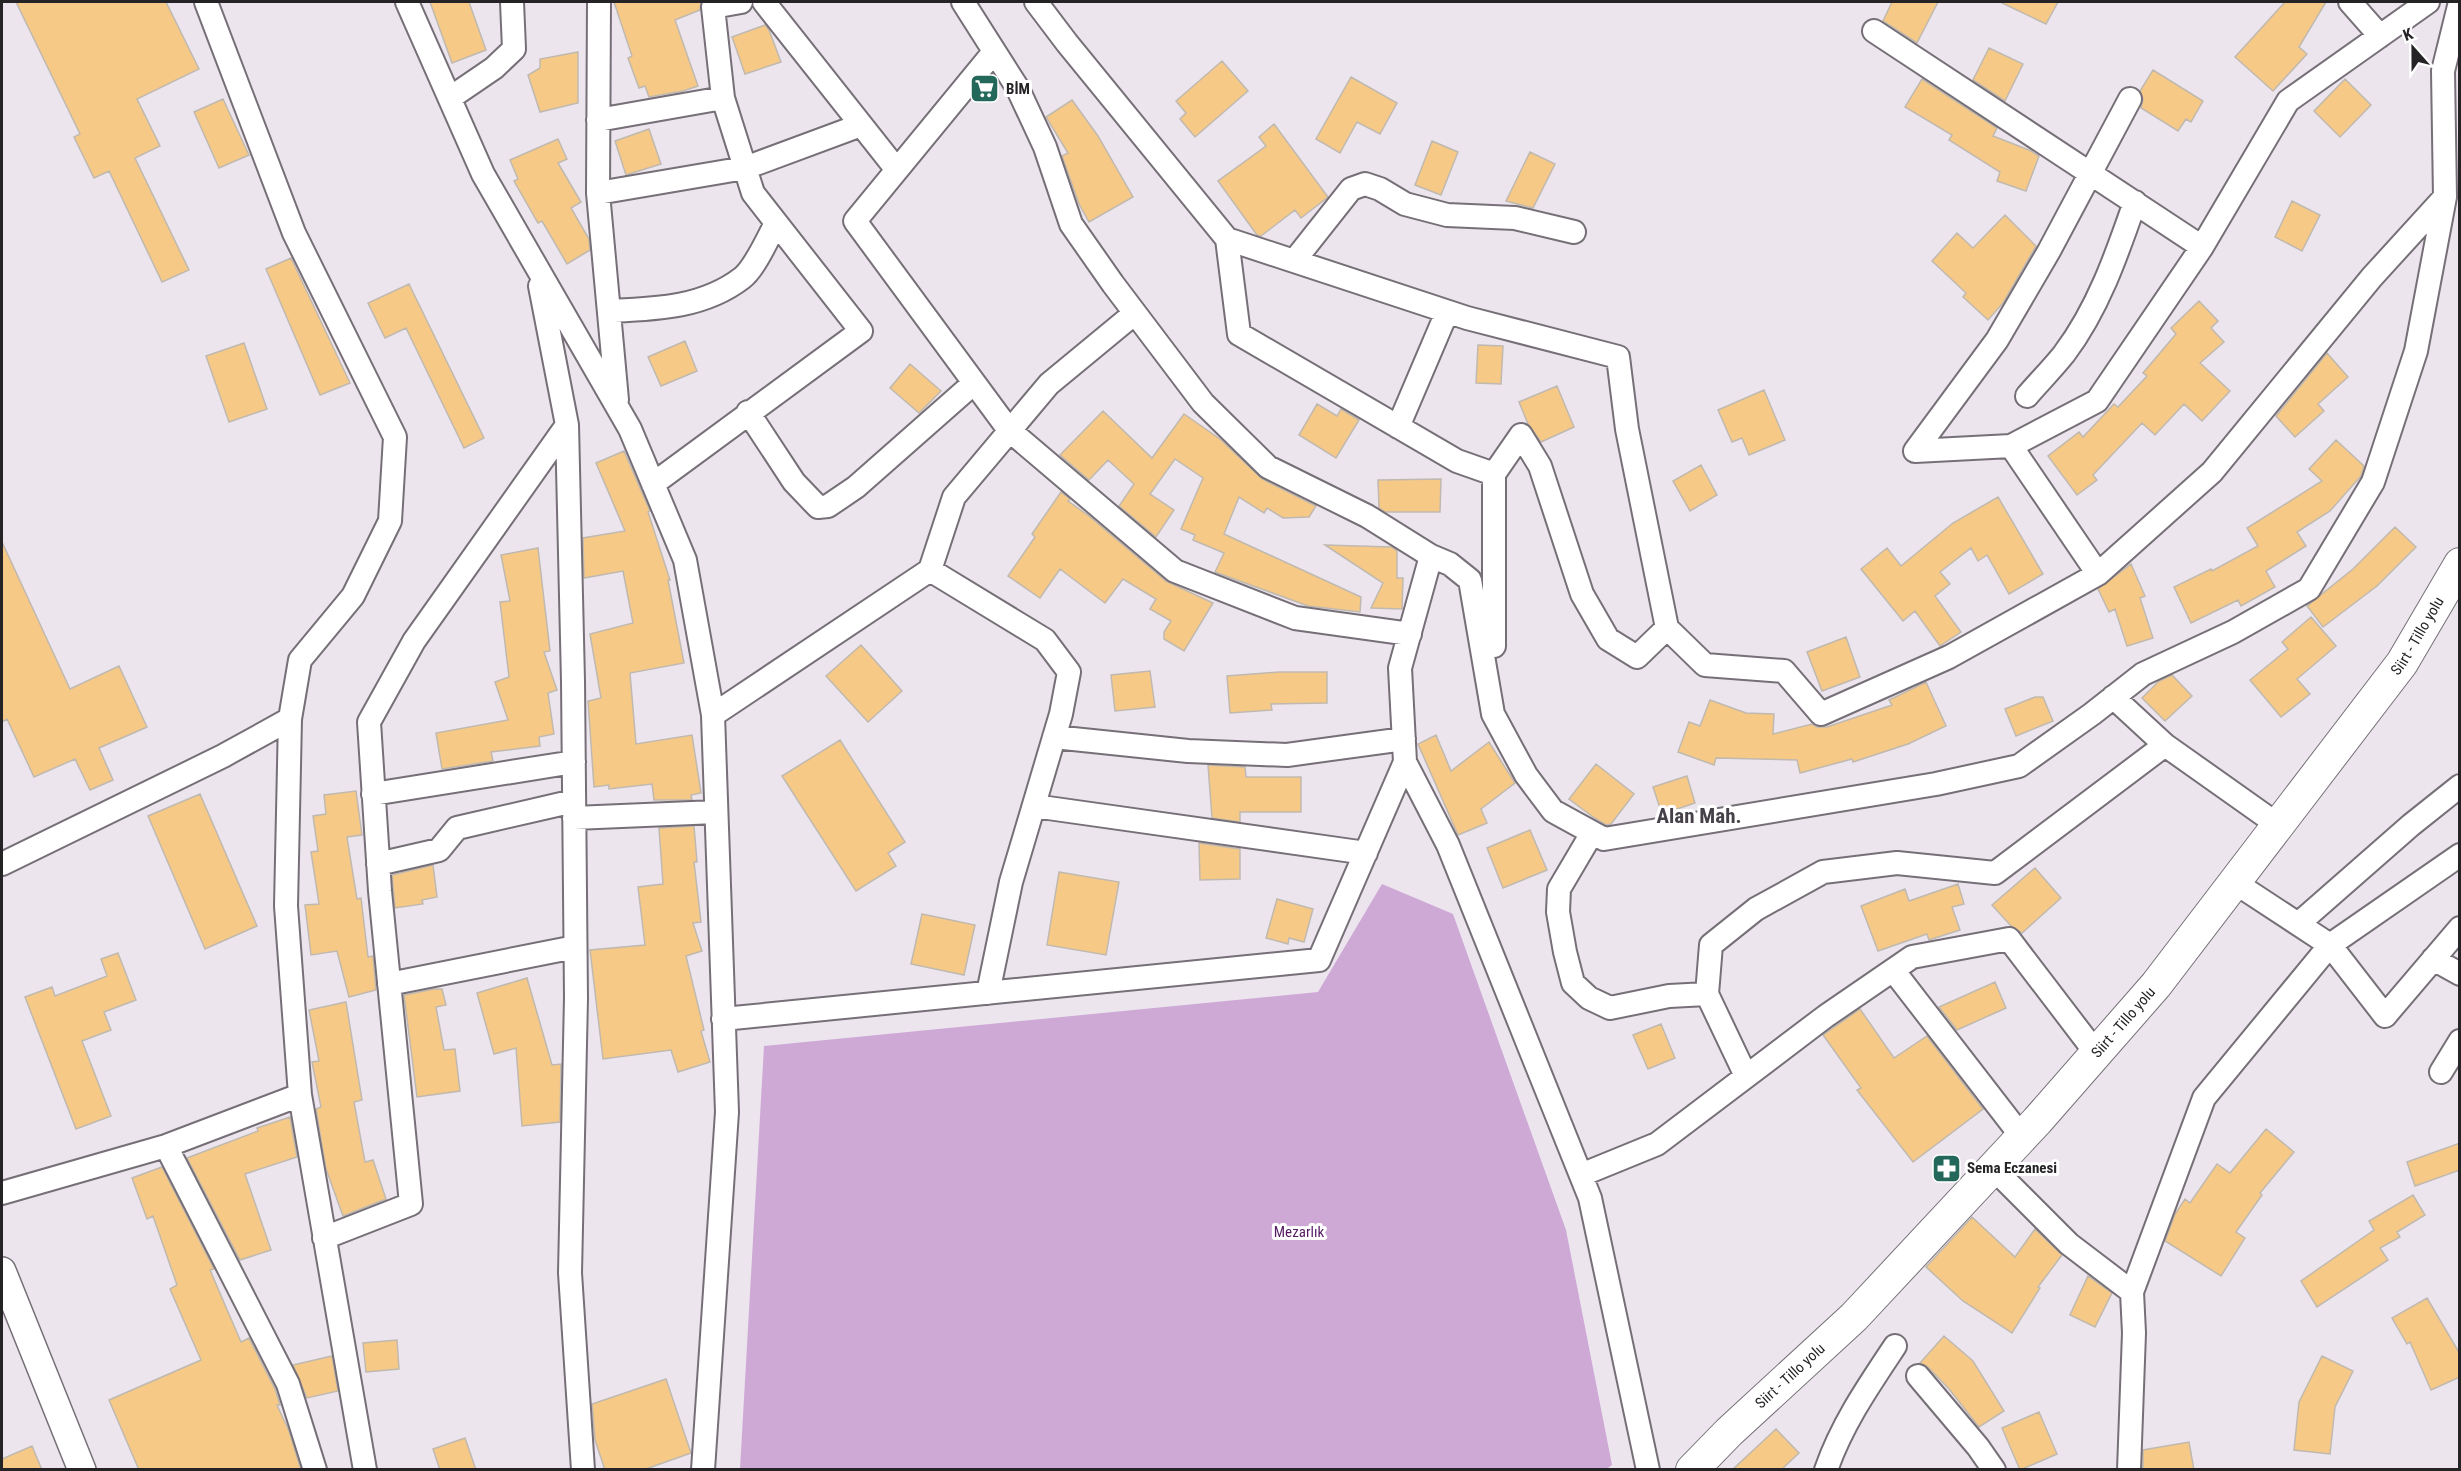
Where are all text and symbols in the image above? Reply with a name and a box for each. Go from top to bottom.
north arrow [2383,18,2443,78]
text: K [2400,24,2415,45]
supermarket icon: BİM [969,73,1001,105]
place label: BİM [1006,80,1030,98]
street label: Siirt - Tillo yolu [2387,594,2448,679]
district label: Alan Mah. [1656,804,1742,828]
street label: Siirt - Tillo yolu [2087,983,2159,1061]
pharmacy icon: Sema Eczanesi [1930,1152,1962,1184]
place label: Sema Eczanesi [1967,1159,2057,1177]
park label: Mezarlık [1274,1223,1324,1241]
street label: Siirt - Tillo yolu [1752,1339,1829,1412]

